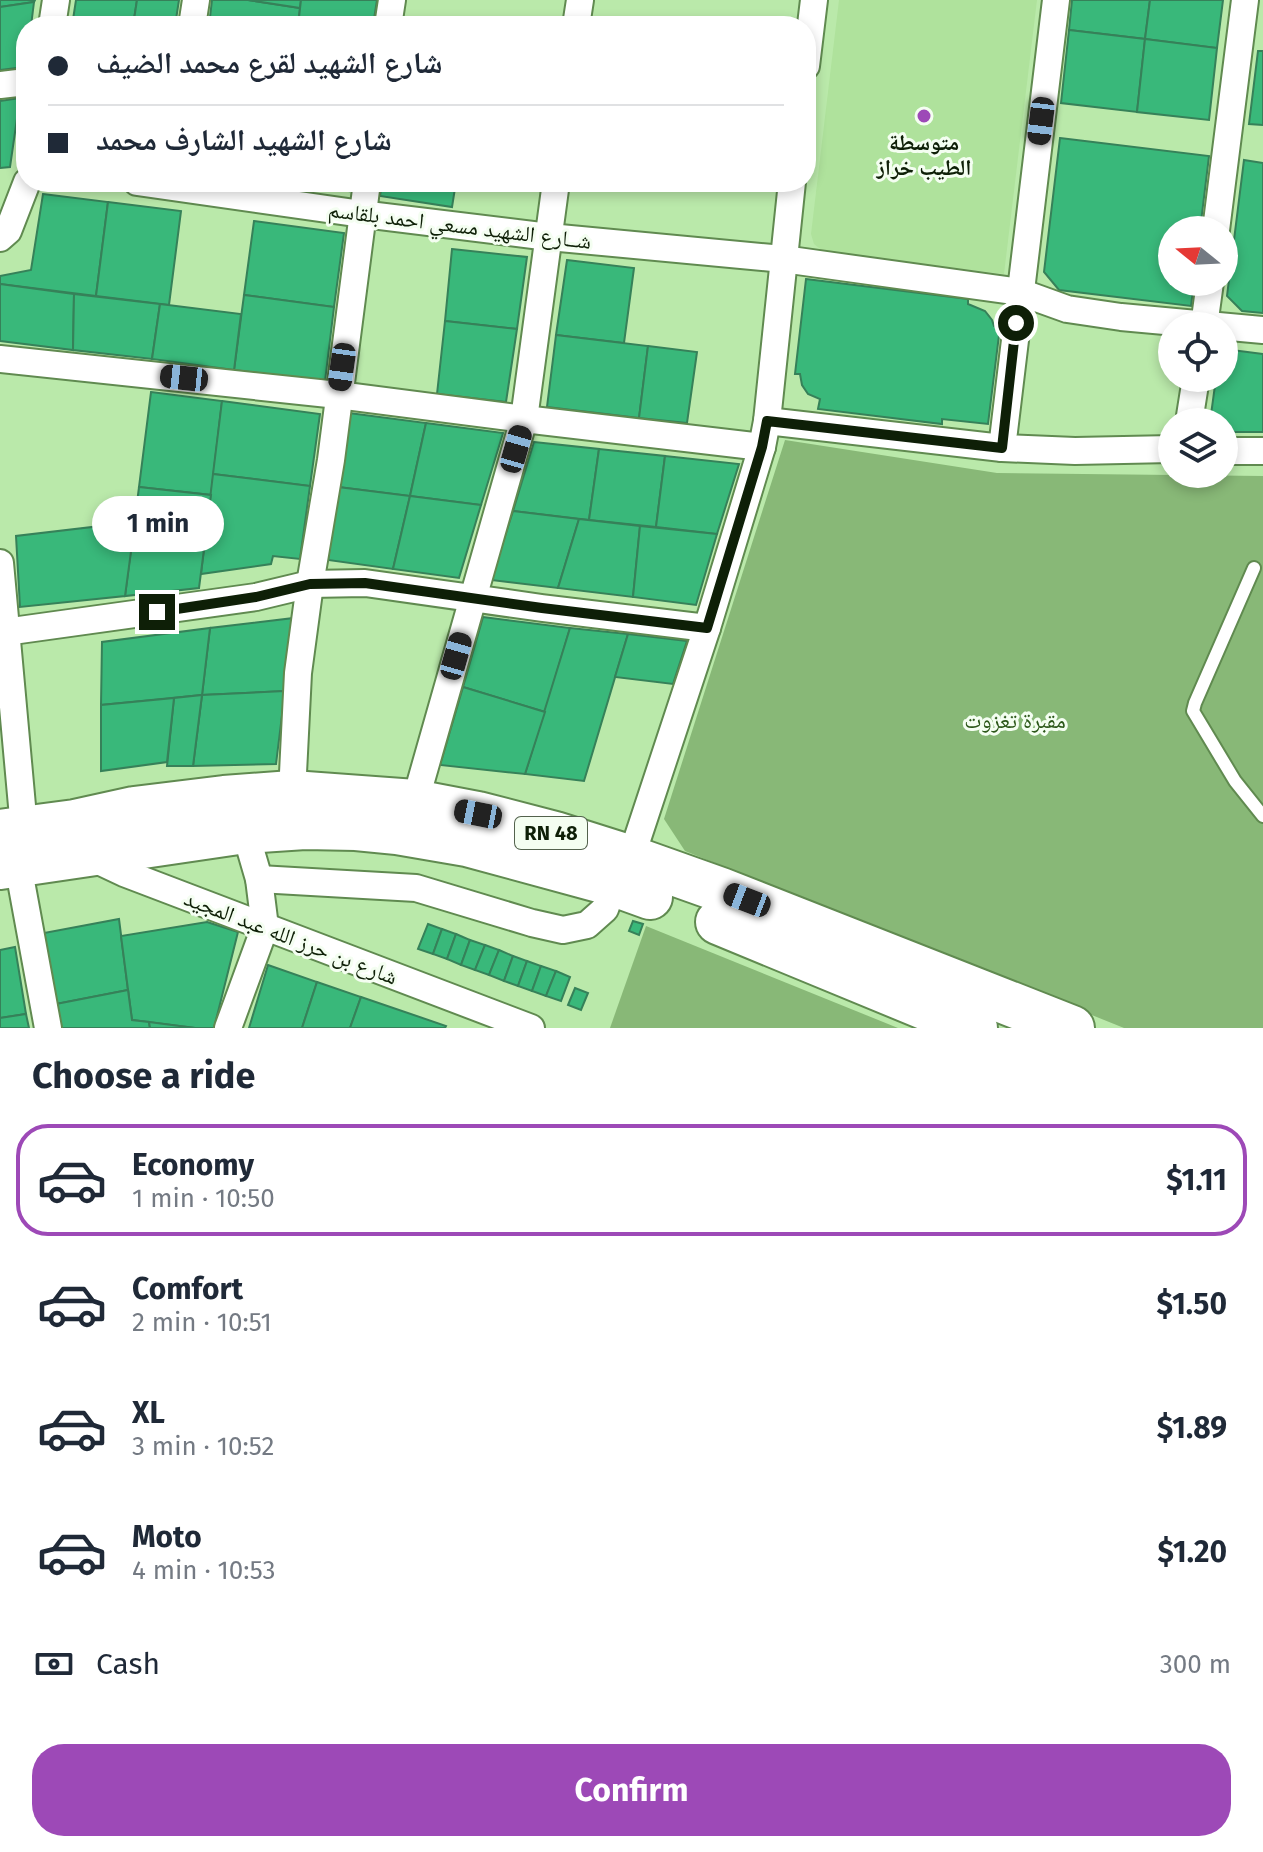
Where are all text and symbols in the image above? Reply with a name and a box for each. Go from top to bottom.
text: شارع الشهيد لقرع محمد الضيف [96,45,443,81]
car [1026,96,1056,146]
marker: متوسطة الطيب خراز [915,107,933,125]
text: شارع الشهيد الشارف محمد [96,122,392,158]
place label: متوسطة الطيب خراز [875,129,972,181]
street label: شــارع الشهيد مسعي احمد بلقاسم [326,196,593,259]
north arrow [1158,216,1238,296]
map controls [1158,216,1238,488]
route start [998,305,1034,341]
button: locate [1158,312,1238,392]
car [327,342,357,392]
car [159,364,209,392]
button: layers [1158,408,1238,488]
car [498,423,534,475]
callout: 1 min [91,496,223,552]
text: 1 min [127,508,189,539]
route end [139,594,175,630]
car [438,630,474,682]
park label: مقبرة تغزوت [964,707,1066,734]
car [452,798,504,830]
road number: RN 48 [515,817,587,849]
car [720,880,774,920]
street label: شارع بن حرز الله عبد المجيد [180,884,401,991]
text: Choose a ride [32,1054,255,1098]
icon: car [36,1144,108,1216]
text: Economy [132,1147,254,1183]
text: $1.11 [1166,1162,1227,1198]
text: 1 min · 10:50 [132,1183,275,1214]
icon: car [36,1268,108,1340]
text: Comfort [132,1271,243,1307]
text: $1.50 [1157,1286,1227,1322]
text: 2 min · 10:51 [132,1307,272,1338]
icon: car [36,1392,108,1464]
text: XL [132,1395,165,1431]
text: $1.89 [1157,1410,1227,1446]
text: 3 min · 10:52 [132,1431,274,1462]
icon: car [36,1516,108,1588]
text: Moto [132,1519,202,1555]
text: $1.20 [1157,1534,1227,1570]
text: 4 min · 10:53 [132,1555,276,1586]
icon: cash [32,1642,76,1686]
text: Cash [96,1646,160,1682]
text: 300 m [1160,1649,1231,1680]
button: Confirm [32,1744,1231,1836]

